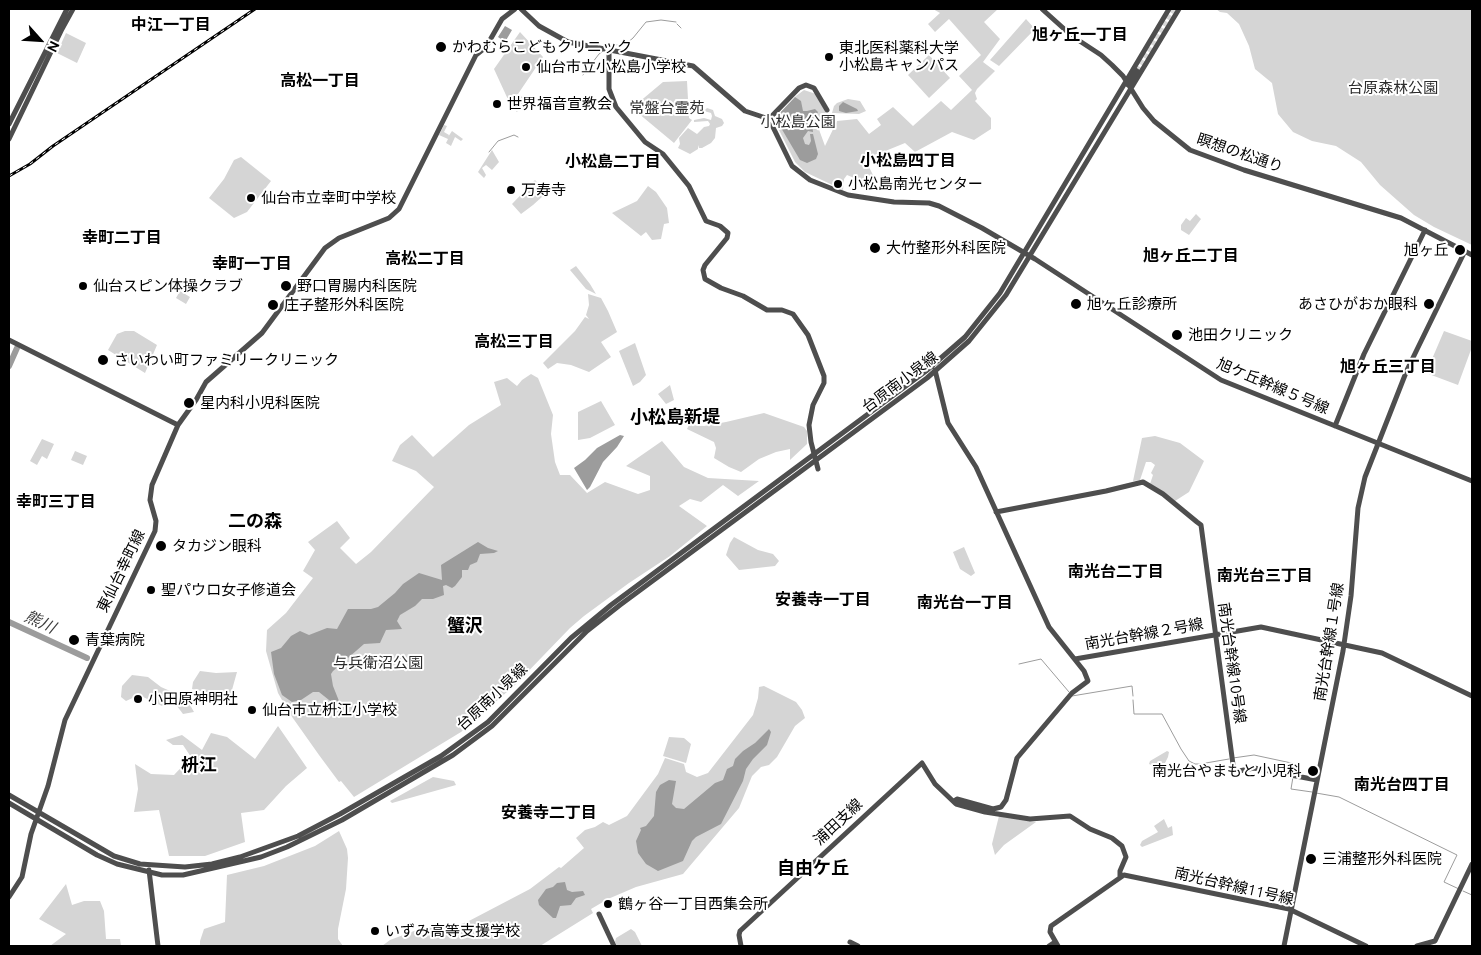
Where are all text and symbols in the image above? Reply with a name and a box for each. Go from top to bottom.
north arrow [15,15,65,65]
district label: 中江一丁目 [131,15,211,35]
district label: 旭ヶ丘一丁目 [1032,25,1128,45]
text: N [44,38,63,55]
place label: かわむらこどもクリニック [452,38,632,56]
place label: 東北医科薬科大学 小松島キャンパス [839,39,959,74]
marker: かわむらこどもクリニック [434,40,448,54]
marker: 東北医科薬科大学 小松島キャンパス [823,51,835,63]
place label: 仙台市立小松島小学校 [536,58,686,76]
marker: 仙台市立小松島小学校 [520,61,532,73]
district label: 高松一丁目 [280,71,360,91]
park label: 台原森林公園 [1348,79,1438,97]
place label: 世界福音宣教会 [507,95,612,113]
marker: 世界福音宣教会 [491,98,503,110]
park label: 常盤台霊苑 [630,99,704,117]
park label: 小松島公園 [761,113,835,131]
street label: 瞑想の松通り [1195,130,1285,176]
district label: 小松島四丁目 [860,151,956,171]
district label: 小松島二丁目 [565,152,661,172]
place label: 小松島南光センター [848,175,983,193]
marker: 小松島南光センター [832,178,844,190]
place label: 万寿寺 [521,181,566,199]
marker: 万寿寺 [505,184,517,196]
place label: 仙台市立幸町中学校 [261,189,396,207]
marker: 仙台市立幸町中学校 [245,192,257,204]
district label: 幸町二丁目 [82,228,162,248]
place label: 大竹整形外科医院 [886,239,1006,257]
marker: 大竹整形外科医院 [868,241,882,255]
place label: 旭ヶ丘 [1404,241,1449,259]
marker: 旭ヶ丘 [1453,243,1467,257]
district label: 旭ヶ丘二丁目 [1143,246,1239,266]
district label: 高松二丁目 [385,249,465,269]
district label: 幸町一丁目 [212,254,292,274]
place label: 仙台スピン体操クラブ [93,277,243,295]
place label: 野口胃腸内科医院 [297,277,417,295]
marker: 野口胃腸内科医院 [279,279,293,293]
marker: 仙台スピン体操クラブ [77,280,89,292]
place label: 旭ヶ丘診療所 [1087,295,1177,313]
place label: あさひがおか眼科 [1298,295,1418,313]
place label: 庄子整形外科医院 [284,296,404,314]
marker: 旭ヶ丘診療所 [1069,297,1083,311]
marker: あさひがおか眼科 [1422,297,1436,311]
marker: 庄子整形外科医院 [266,298,280,312]
place label: 池田クリニック [1188,326,1293,344]
marker: 池田クリニック [1170,328,1184,342]
district label: 高松三丁目 [474,332,554,352]
street label: 台原南小泉線 [859,348,941,416]
place label: さいわい町ファミリークリニック [114,351,339,369]
marker: さいわい町ファミリークリニック [96,353,110,367]
street label: 旭ケ丘幹線５号線 [1214,354,1332,418]
district label: 旭ヶ丘三丁目 [1340,357,1436,377]
place label: 星内科小児科医院 [200,394,320,412]
marker: 星内科小児科医院 [182,396,196,410]
district label: 小松島新堤 [630,406,720,428]
district label: 幸町三丁目 [16,492,96,512]
district label: 二の森 [228,510,282,532]
street label: 東仙台幸町線 [93,527,149,615]
place label: タカジン眼科 [172,537,262,555]
marker: タカジン眼科 [154,539,168,553]
district label: 南光台二丁目 [1068,562,1164,582]
district label: 南光台三丁目 [1217,566,1313,586]
place label: 聖パウロ女子修道会 [161,581,296,599]
street label: 南光台幹線１号線 [1311,581,1347,703]
marker: 聖パウロ女子修道会 [145,584,157,596]
district label: 安養寺一丁目 [775,590,871,610]
district label: 南光台一丁目 [917,593,1013,613]
street label: 南光台幹線10号線 [1215,601,1249,725]
water label: 熊川 [21,607,59,637]
district label: 蟹沢 [447,615,483,637]
street label: 南光台幹線２号線 [1083,615,1205,653]
place label: 青葉病院 [85,631,145,649]
marker: 青葉病院 [67,633,81,647]
park label: 与兵衛沼公園 [333,654,423,672]
street label: 台原南小泉線 [453,660,531,734]
place label: 小田原神明社 [148,690,238,708]
marker: 小田原神明社 [132,693,144,705]
place label: 仙台市立枡江小学校 [262,701,397,719]
marker: 仙台市立枡江小学校 [246,704,258,716]
district label: 枡江 [181,754,217,776]
place label: 南光台やまもと小児科 [1152,762,1302,780]
marker: 南光台やまもと小児科 [1306,764,1320,778]
district label: 南光台四丁目 [1354,775,1450,795]
street label: 浦田支線 [810,795,866,849]
district label: 安養寺二丁目 [501,803,597,823]
place label: 三浦整形外科医院 [1322,850,1442,868]
marker: 三浦整形外科医院 [1304,852,1318,866]
district label: 自由ケ丘 [777,857,849,879]
street label: 南光台幹線11号線 [1173,864,1295,908]
place label: 鶴ヶ谷一丁目西集会所 [618,895,768,913]
marker: 鶴ヶ谷一丁目西集会所 [602,898,614,910]
place label: いずみ高等支援学校 [385,922,520,940]
marker: いずみ高等支援学校 [369,925,381,937]

